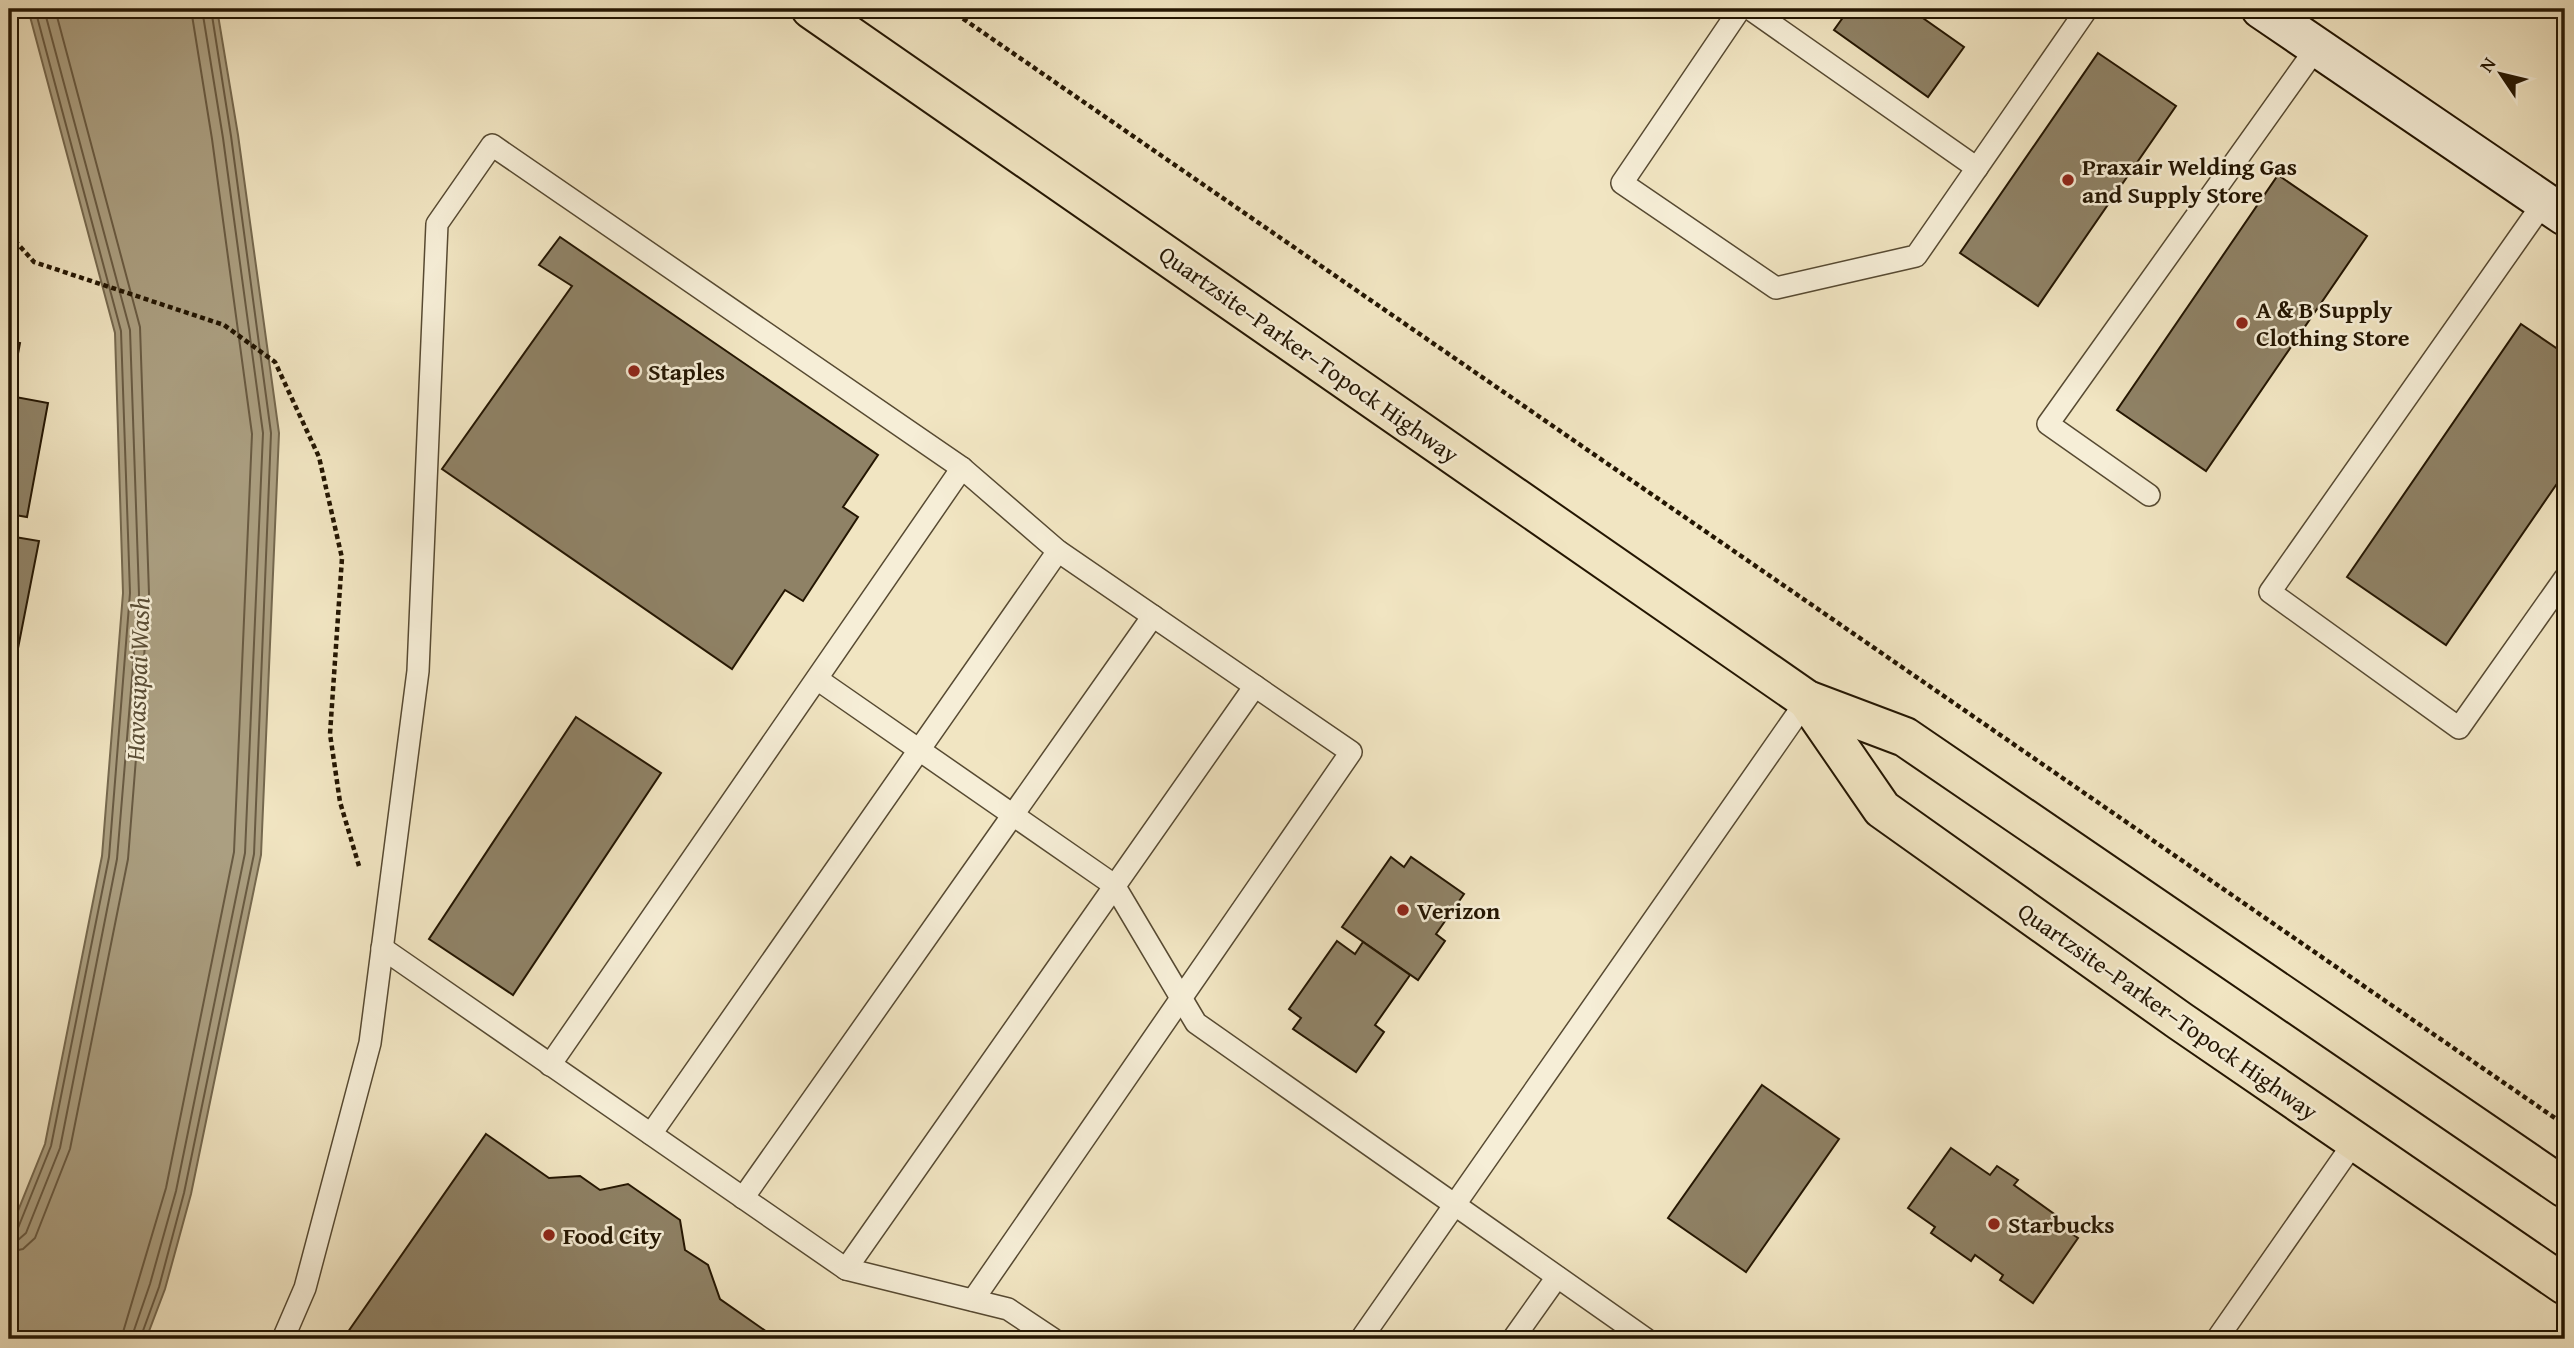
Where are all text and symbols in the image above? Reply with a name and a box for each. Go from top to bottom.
north arrow [2466,38,2536,108]
text: N [2472,51,2502,77]
place label: Praxair Welding Gas and Supply Store [2082,149,2297,212]
marker: Praxair Welding Gas and Supply Store [2060,172,2076,188]
street label: Quartzsite–Parker–Topock Highway [1152,237,1466,471]
place label: A & B Supply Clothing Store [2256,292,2410,355]
marker: A & B Supply Clothing Store [2234,315,2250,331]
place label: Staples [648,354,725,389]
marker: Staples [626,363,642,379]
water label: Havasupai Wash [115,596,159,763]
place label: Verizon [1417,893,1500,928]
street label: Quartzsite–Parker–Topock Highway [2011,894,2325,1128]
marker: Verizon [1395,902,1411,918]
place label: Starbucks [2008,1207,2115,1242]
marker: Starbucks [1986,1216,2002,1232]
place label: Food City [563,1218,662,1253]
marker: Food City [541,1227,557,1243]

